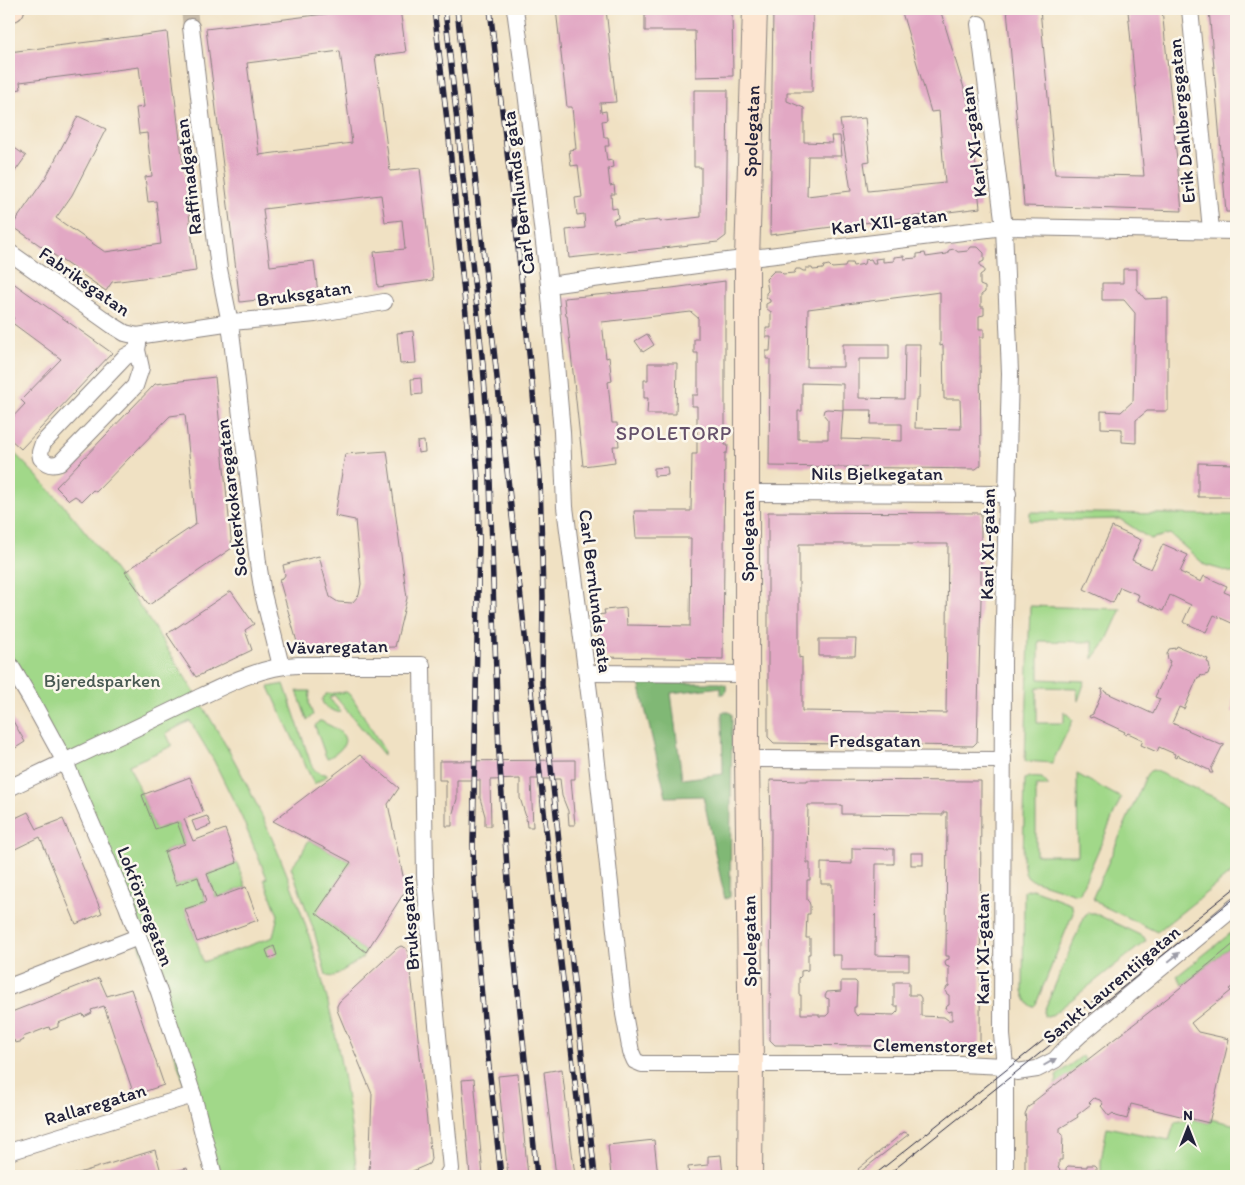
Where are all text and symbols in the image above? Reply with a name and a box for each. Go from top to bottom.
street label: Erik Dahlbergsgatan [1163,38,1200,204]
street label: Spolegatan [739,85,765,177]
street label: Karl XI-gatan [955,85,992,199]
street label: Carl Bernlunds gata [497,110,540,276]
street label: Raffinadgatan [170,117,207,236]
street label: Karl XII-gatan [830,203,948,240]
street label: Fabriksgatan [35,241,135,322]
street label: Bruksgatan [255,275,353,312]
street label: Sockerkokaregatan [210,418,253,578]
district label: SPOLETORP [616,421,732,445]
street label: Nils Bjelkegatan [811,462,943,485]
street label: Karl XI-gatan [975,488,1000,600]
street label: Spolegatan [736,490,759,582]
street label: Carl Bernlunds gata [574,508,617,674]
street label: Vävaregatan [286,634,388,659]
park label: Bjeredsparken [44,669,160,692]
street label: Fredsgatan [829,729,921,752]
street label: Lokföraregatan [112,843,179,970]
street label: Bruksgatan [395,874,424,971]
street label: Karl XI-gatan [971,893,994,1005]
street label: Spolegatan [737,895,762,987]
street label: Sankt Laurentiigatan [1038,920,1185,1049]
one-way arrow [1167,952,1180,963]
street label: Clemenstorget [873,1033,993,1058]
one-way arrow [1042,1058,1057,1066]
street label: Rallaregatan [42,1078,149,1131]
north arrow [1162,1102,1212,1152]
text: N [1183,1107,1193,1124]

